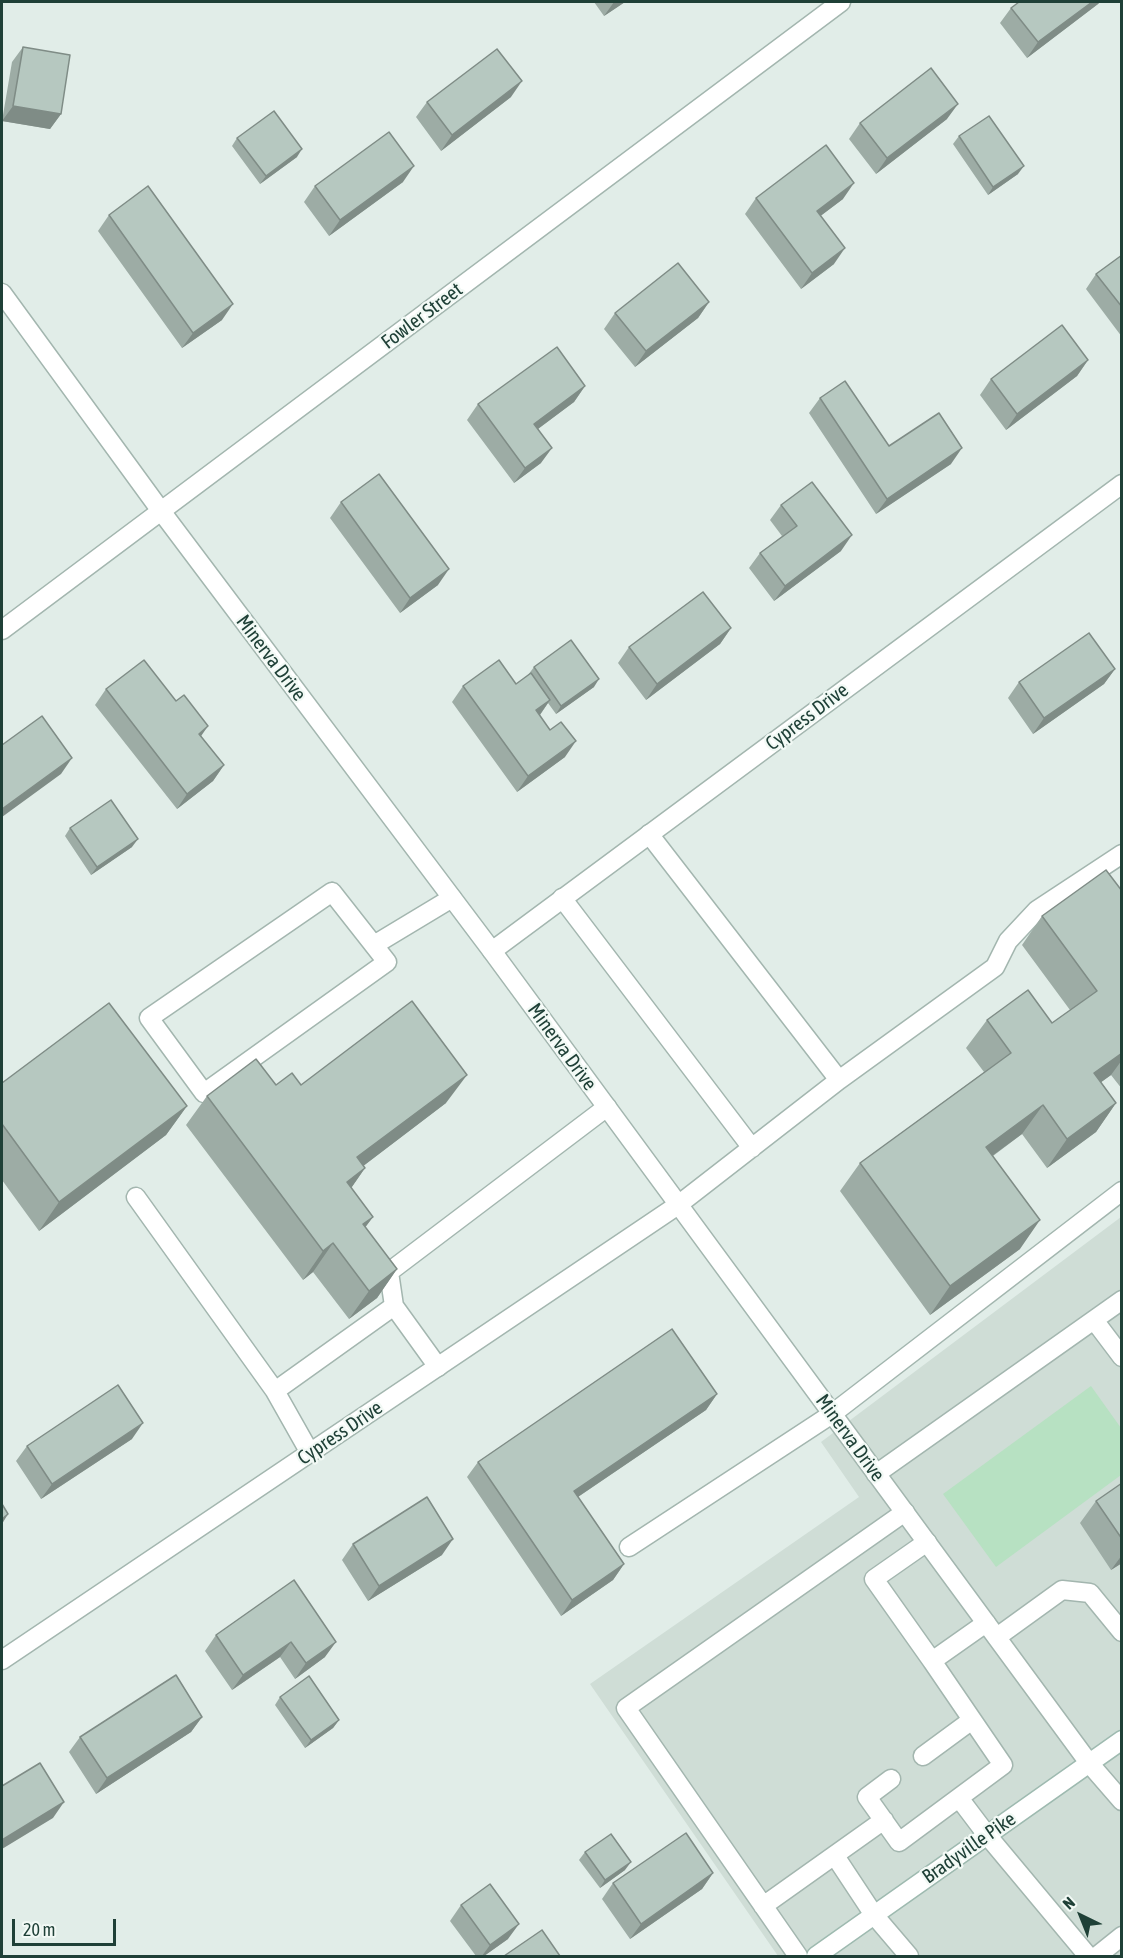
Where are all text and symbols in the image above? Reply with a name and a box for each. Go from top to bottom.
street label: Fowler Street [377,278,467,354]
street label: Minerva Drive [231,610,311,706]
street label: Cypress Drive [761,678,853,756]
street label: Minerva Drive [522,999,602,1095]
street label: Minerva Drive [810,1390,890,1486]
street label: Cypress Drive [293,1396,387,1470]
street label: Bradyville Pike [918,1807,1020,1889]
north arrow [1051,1886,1111,1946]
text: N [1059,1893,1078,1913]
scale bar [15,1907,118,1945]
text: 20 m [23,1919,55,1940]

